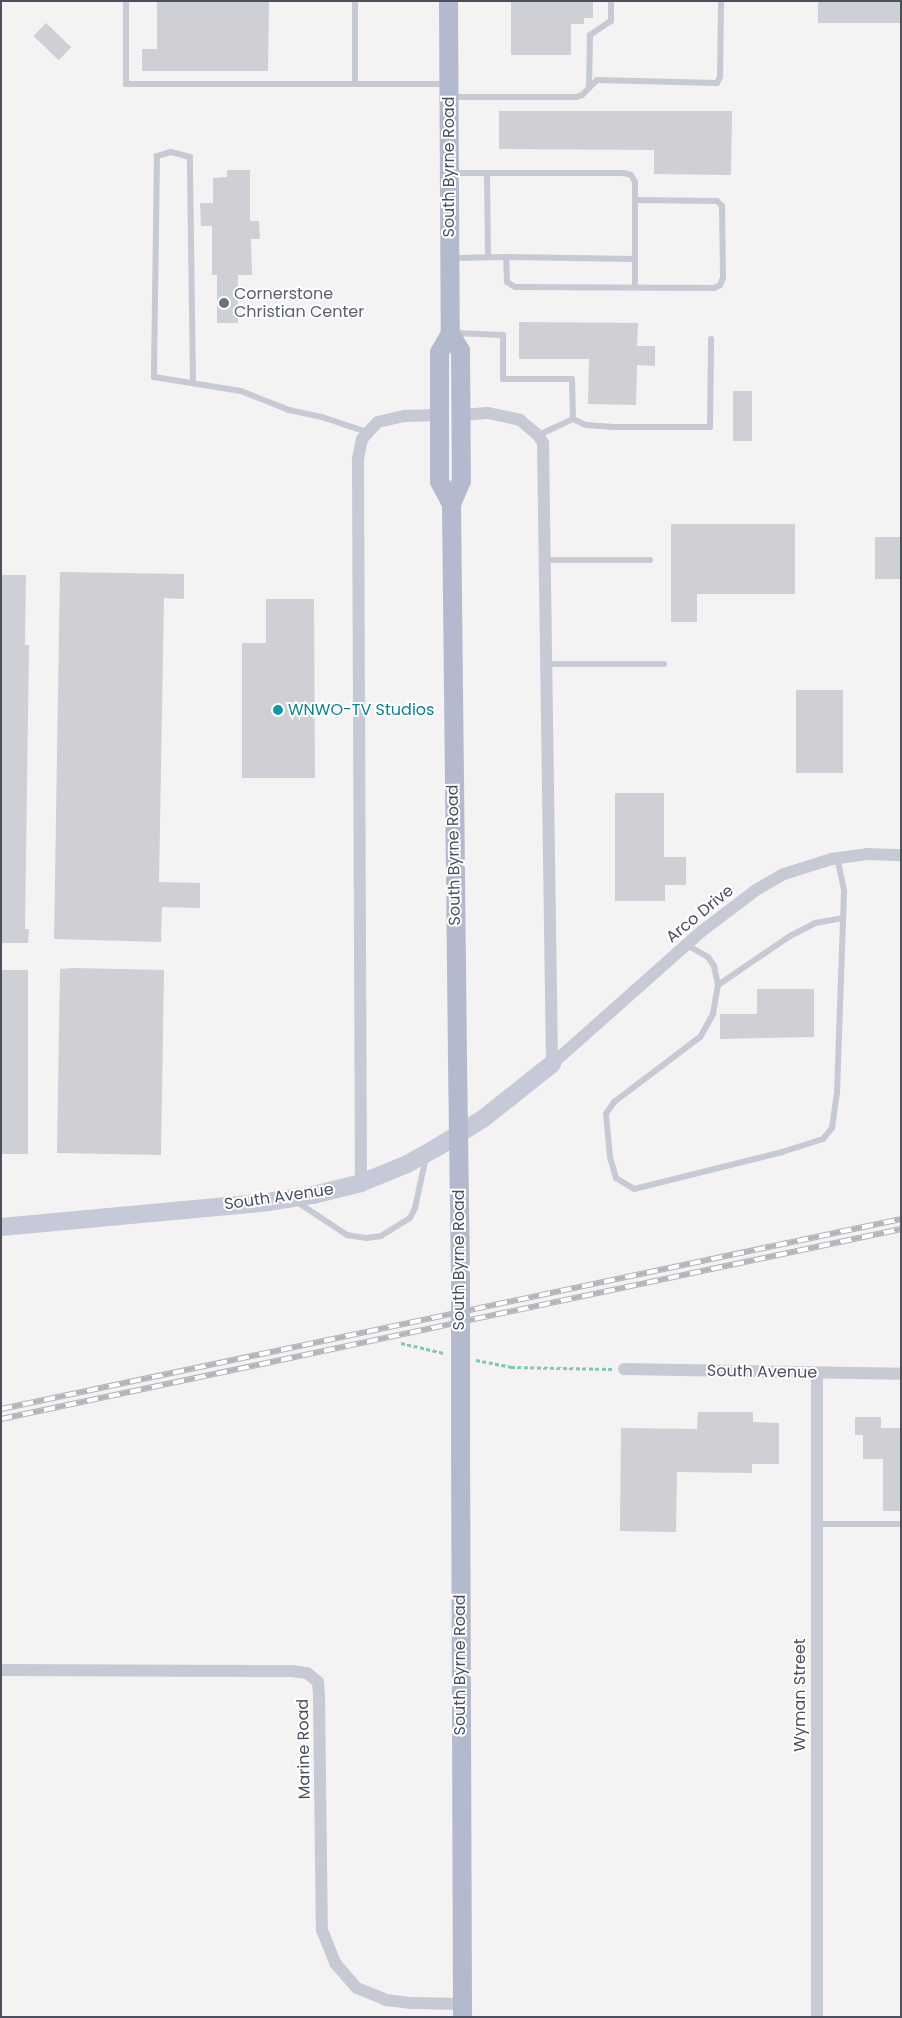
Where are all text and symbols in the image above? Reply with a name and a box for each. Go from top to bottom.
street label: South Byrne Road [439,96,459,238]
place label: Cornerstone Christian Center [234,284,364,322]
marker: Cornerstone Christian Center [218,297,230,309]
place label: WNWO-TV Studios [288,700,434,720]
marker: WNWO-TV Studios [272,704,284,716]
street label: South Byrne Road [443,784,465,926]
street label: Arco Drive [662,881,738,947]
street label: South Avenue [223,1180,335,1214]
street label: South Byrne Road [449,1189,469,1331]
street label: South Avenue [707,1361,817,1383]
street label: South Byrne Road [450,1594,470,1736]
street label: Wyman Street [790,1638,810,1752]
street label: Marine Road [294,1699,314,1799]

